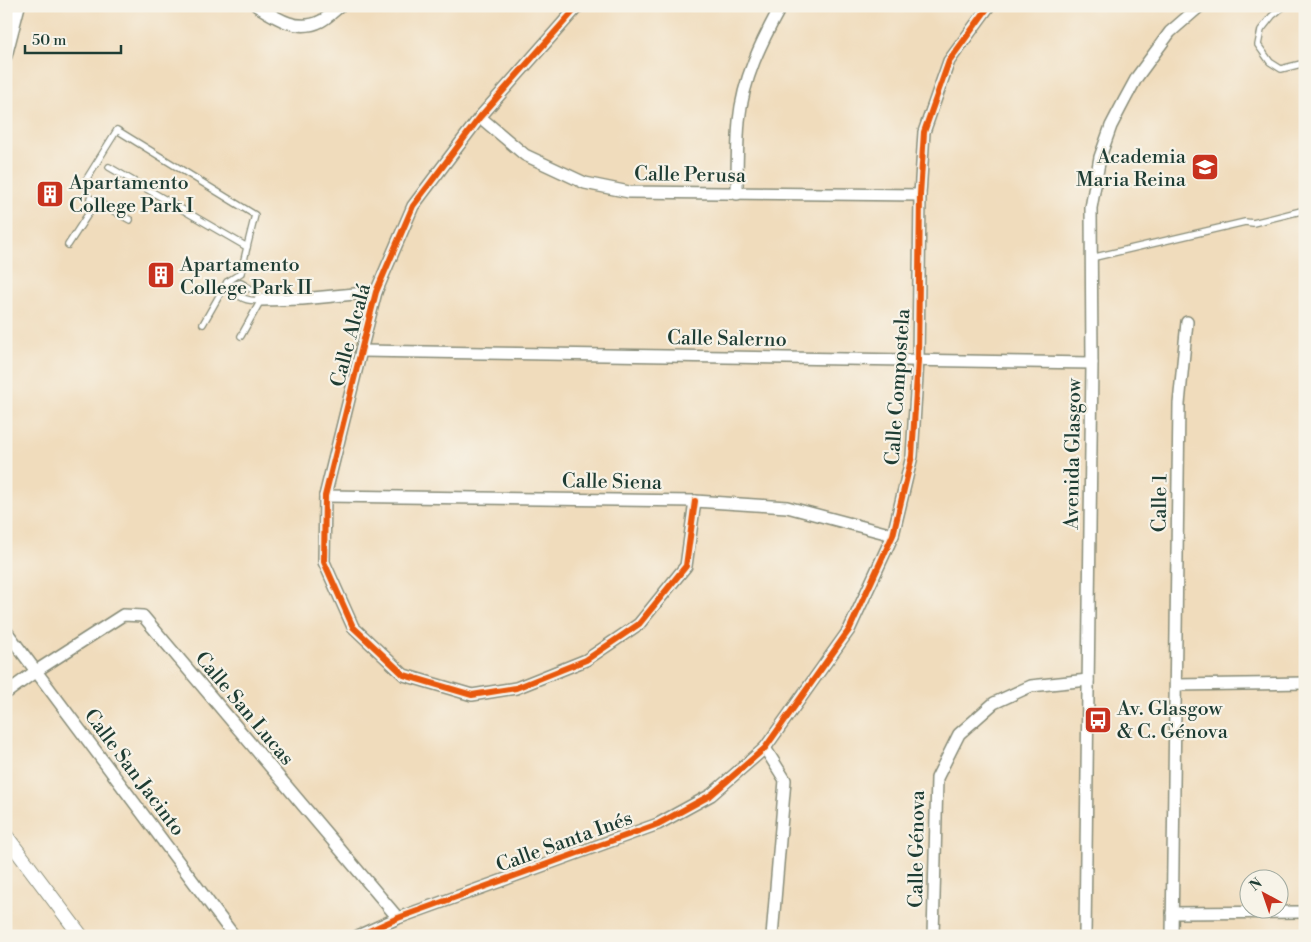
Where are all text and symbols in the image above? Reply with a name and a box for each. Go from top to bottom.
scale bar [25,22,121,54]
text: 50 m [32,31,66,50]
place label: Academia Maria Reina [1076,145,1187,193]
school or university icon: Academia Maria Reina [1190,152,1220,182]
street label: Calle Perusa [634,162,747,189]
place label: Apartamento College Park I [68,171,194,219]
building icon: Apartamento College Park I [35,179,65,209]
place label: Apartamento College Park II [179,253,313,301]
building icon: Apartamento College Park II [146,260,176,290]
street label: Calle Alcalá [326,280,377,390]
street label: Calle Compostela [881,307,917,466]
street label: Calle Salerno [667,326,787,353]
street label: Avenida Glasgow [1060,377,1087,531]
street label: Calle Siena [562,469,663,496]
street label: Calle 1 [1147,473,1174,533]
street label: Calle San Lucas [189,647,299,771]
place label: Av. Glasgow & C. Génova [1116,697,1229,745]
street label: Calle San Jacinto [78,704,190,841]
bus stop icon: Av. Glasgow & C. Génova [1083,705,1113,735]
street label: Calle Génova [904,789,931,908]
street label: Calle Santa Inés [493,806,636,879]
north arrow [1238,870,1288,920]
text: N [1246,874,1266,895]

